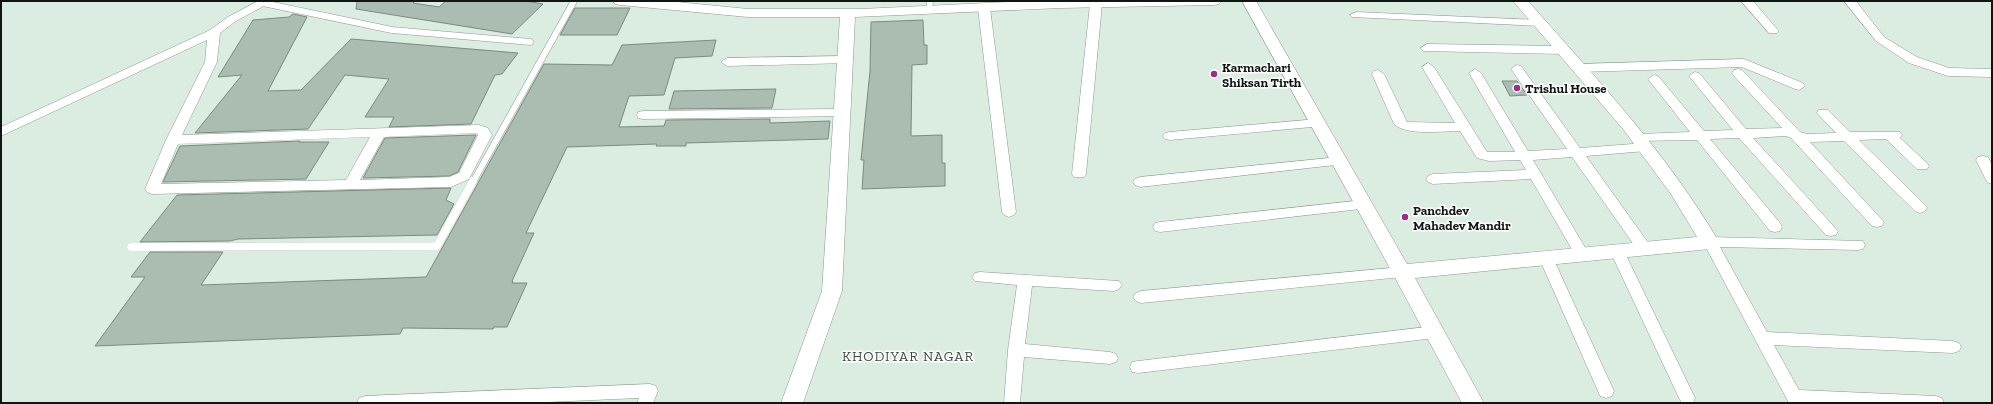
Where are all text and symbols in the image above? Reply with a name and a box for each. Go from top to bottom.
place label: Karmachari Shiksan Tirth [1222,60,1302,90]
marker: Karmachari Shiksan Tirth [1209,69,1219,79]
place label: Trishul House [1525,81,1607,96]
marker: Trishul House [1512,83,1522,93]
place label: Panchdev Mahadev Mandir [1413,203,1511,233]
marker: Panchdev Mahadev Mandir [1400,212,1410,222]
district label: KHODIYAR NAGAR [842,348,974,365]

